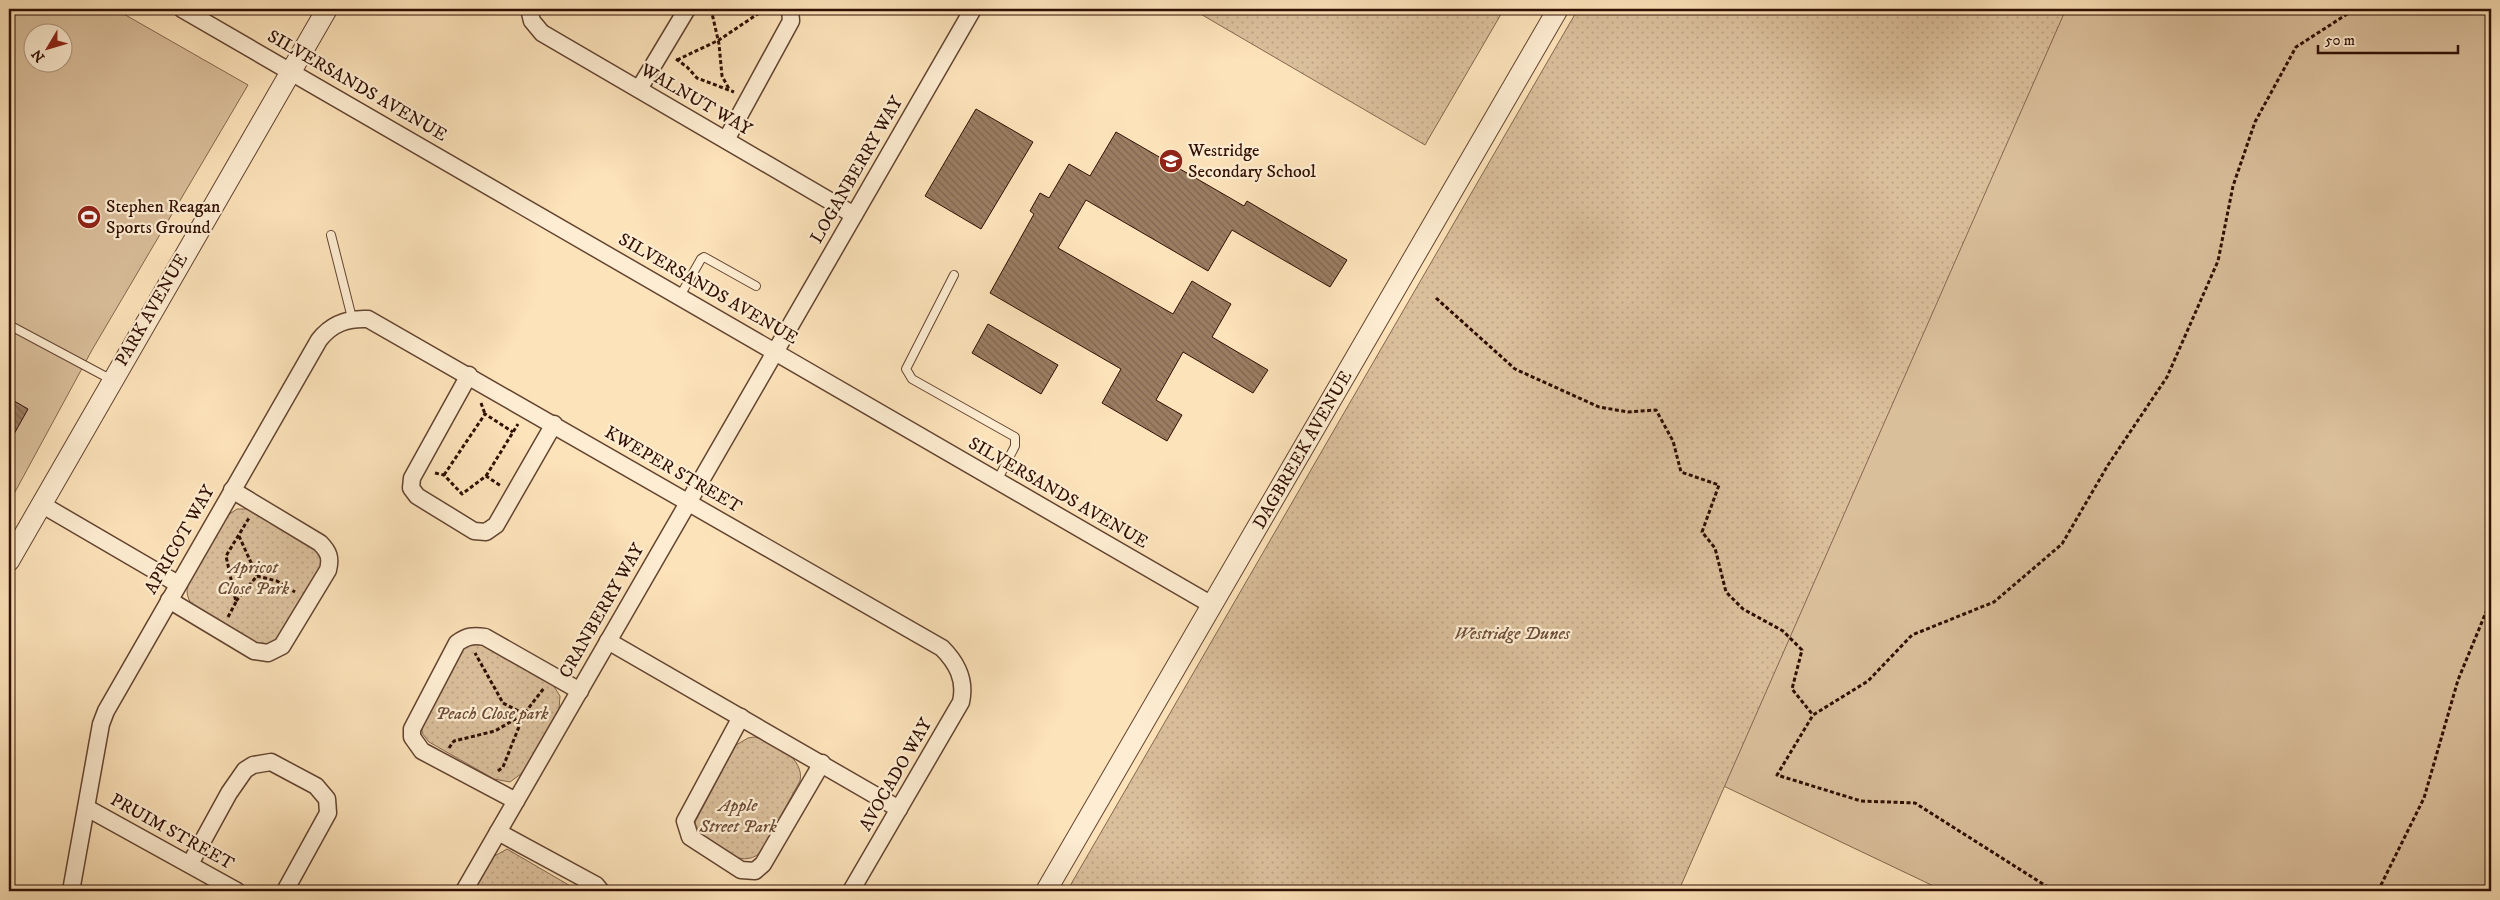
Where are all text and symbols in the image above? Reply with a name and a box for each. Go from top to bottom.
north arrow [22,22,72,72]
scale bar [2318,22,2458,54]
street label: SILVERSANDS AVENUE [263,26,451,147]
text: 50 m [2325,31,2355,50]
text: N [28,45,49,65]
street label: WALNUT WAY [636,59,756,141]
street label: LOGANBERRY WAY [806,92,908,247]
place label: Westridge Secondary School [1187,140,1316,183]
school or university icon: Westridge Secondary School [1158,148,1184,174]
place label: Stephen Reagan Sports Ground [106,196,221,239]
sports icon: Stephen Reagan Sports Ground [76,204,102,230]
street label: SILVERSANDS AVENUE [614,229,802,350]
street label: PARK AVENUE [111,250,193,370]
street label: DAGBREEK AVENUE [1249,367,1357,533]
street label: KWEPER STREET [600,422,746,518]
street label: SILVERSANDS AVENUE [964,433,1152,554]
street label: APRICOT WAY [140,481,220,598]
street label: CRANBERRY WAY [555,539,650,682]
park label: Apricot Close Park [217,557,290,600]
park label: Westridge Dunes [1454,623,1571,645]
park label: Peach Close park [435,703,549,725]
street label: AVOCADO WAY [855,714,937,835]
street label: PRUIM STREET [106,789,238,875]
park label: Apple Street Park [698,795,777,838]

